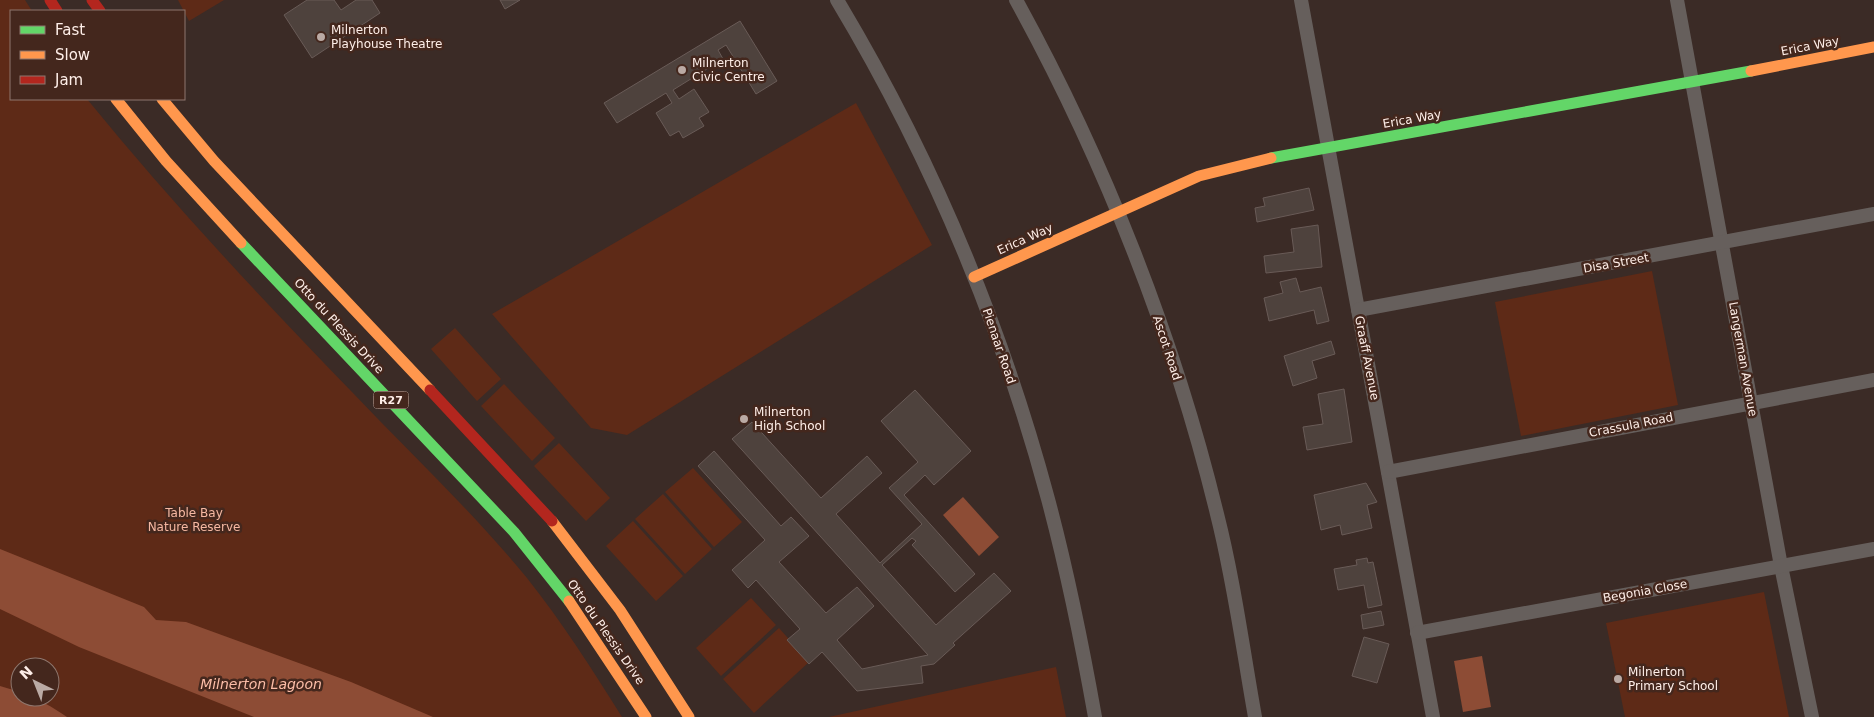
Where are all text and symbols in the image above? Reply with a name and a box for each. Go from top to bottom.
legend [10,10,185,100]
text: Fast [55,21,85,39]
place label: Milnerton Playhouse Theatre [331,23,442,51]
marker: Milnerton Playhouse Theatre [315,31,327,43]
street label: Erica Way [1780,33,1840,59]
text: Slow [55,46,90,64]
place label: Milnerton Civic Centre [692,56,765,84]
marker: Milnerton Civic Centre [676,64,688,76]
text: Jam [54,71,83,89]
street label: Erica Way [1382,107,1442,131]
street label: Erica Way [995,221,1055,257]
street label: Disa Street [1582,250,1650,276]
street label: Otto du Plessis Drive [291,276,387,376]
street label: Langerman Avenue [1726,300,1760,418]
street label: Pienaar Road [980,306,1018,386]
street label: Ascot Road [1150,314,1184,382]
street label: Graaff Avenue [1352,315,1382,401]
road number: R27 [374,392,408,408]
place label: Milnerton High School [754,405,825,433]
street label: Crassula Road [1588,410,1674,440]
marker: Milnerton High School [738,413,750,425]
park label: Table Bay Nature Reserve [148,506,240,534]
street label: Otto du Plessis Drive [564,577,648,687]
street label: Begonia Close [1602,577,1688,605]
north arrow [10,657,60,707]
text: N [16,663,36,682]
place label: Milnerton Primary School [1628,665,1718,693]
marker: Milnerton Primary School [1612,673,1624,685]
water label: Milnerton Lagoon [200,676,322,692]

